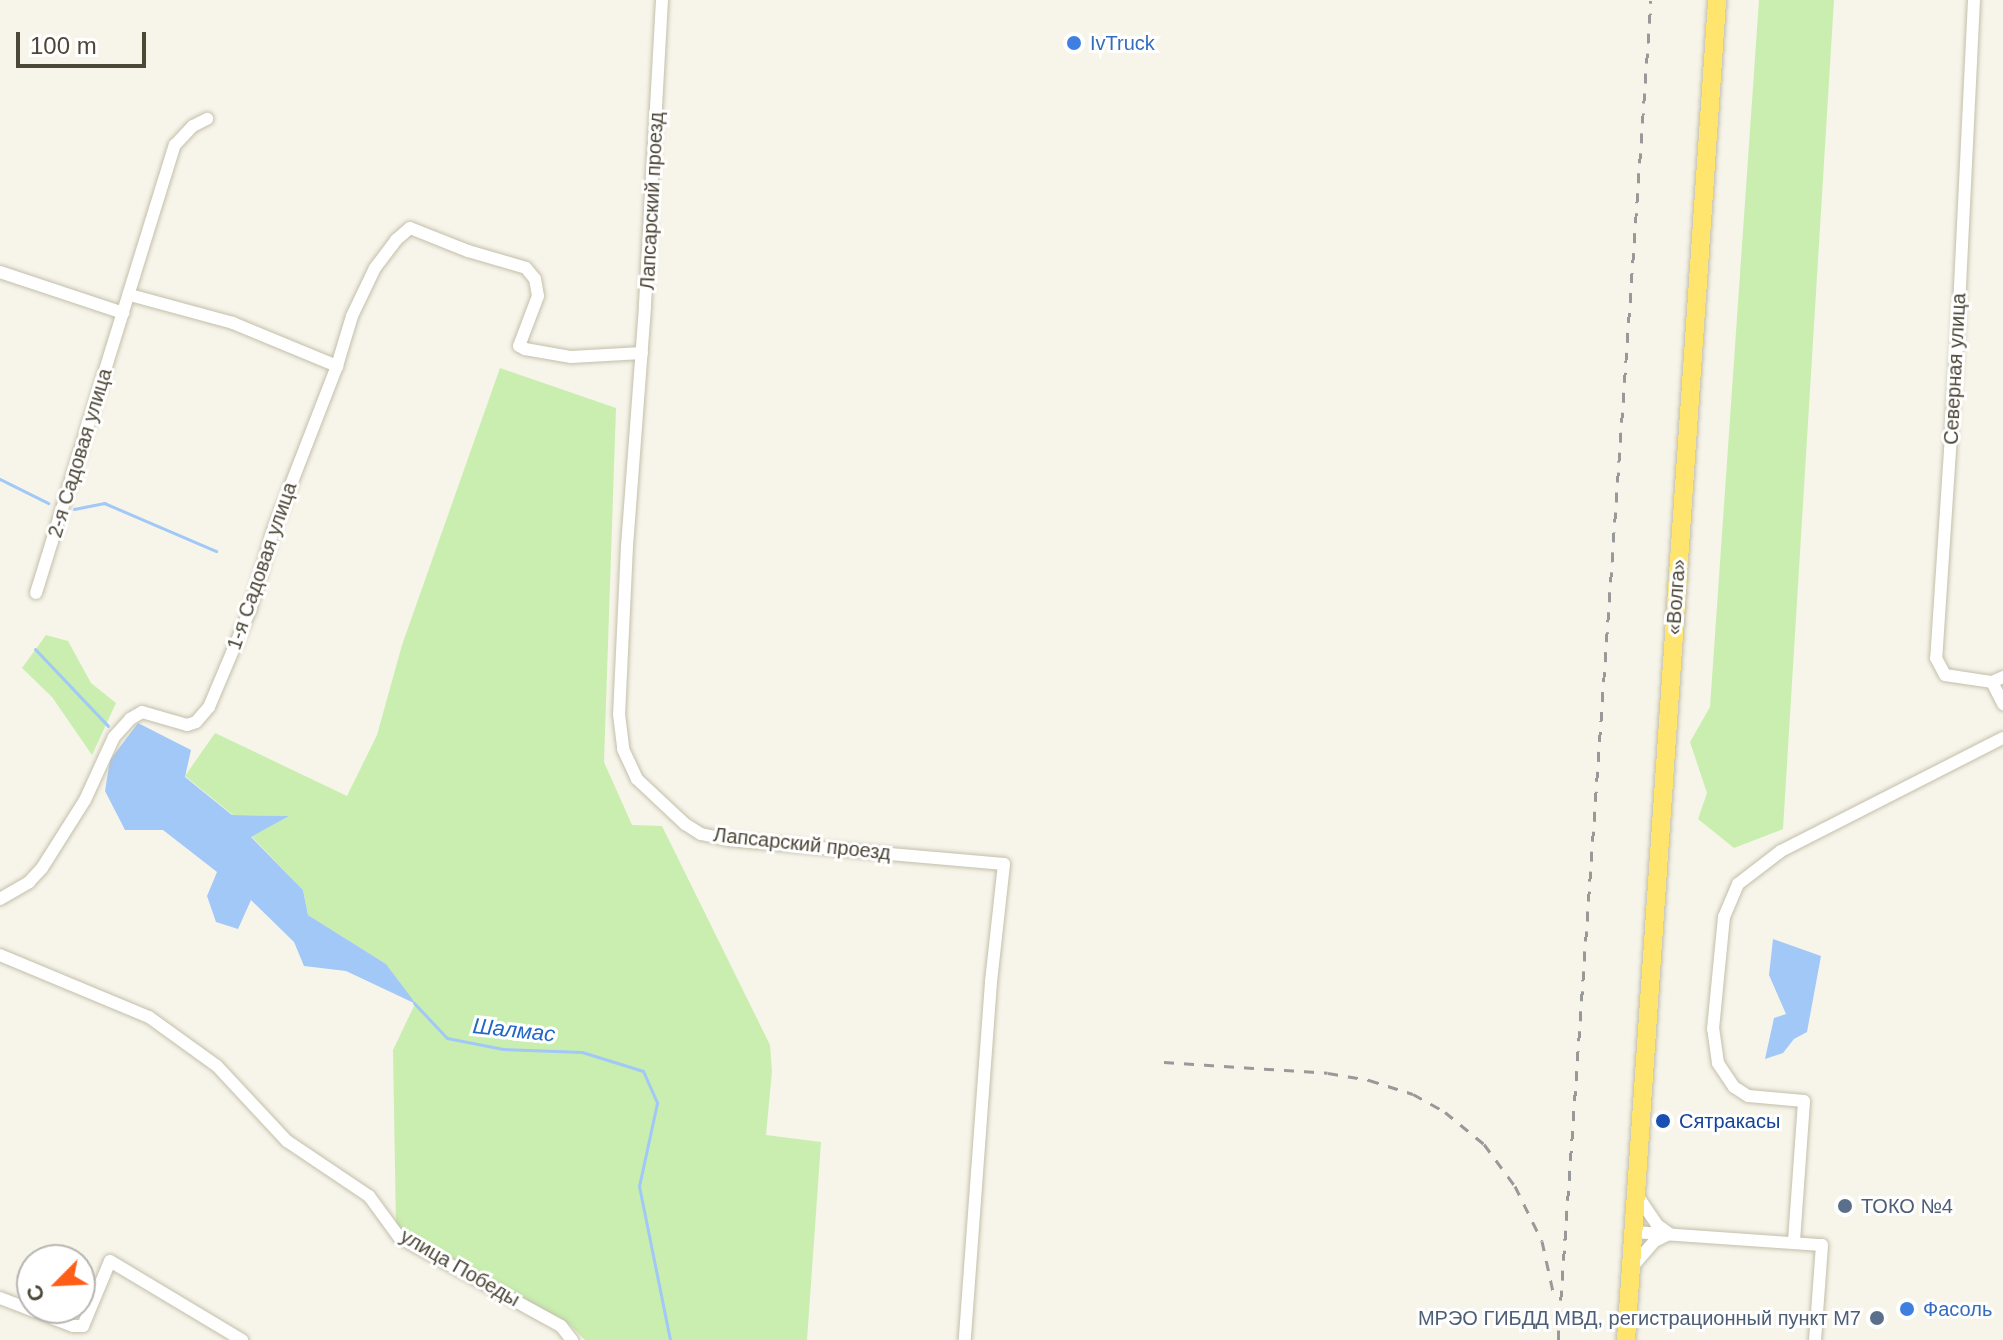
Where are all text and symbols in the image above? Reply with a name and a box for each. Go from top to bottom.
scale bar [20,16,150,66]
place label: IvTruck [1090,31,1155,55]
text: 100 m [30,32,97,59]
marker: IvTruck [1065,34,1083,52]
street label: Лапсарский проезд [635,111,669,291]
street label: Северная улица [1939,293,1971,445]
street label: 2-я Садовая улица [43,366,117,540]
street label: 1-я Садовая улица [222,479,302,653]
street label: «Волга» [1661,558,1691,636]
street label: Лапсарский проезд [712,823,892,865]
water label: Шалмас [471,1013,557,1047]
place label: Сятракасы [1679,1109,1780,1133]
marker: Сятракасы [1654,1112,1672,1130]
place label: ТОКО №4 [1861,1194,1953,1218]
marker: ТОКО №4 [1836,1197,1854,1215]
street label: улица Победы [396,1224,524,1312]
north arrow [16,1244,96,1324]
text: С [21,1281,50,1306]
place label: Фасоль [1923,1297,1992,1321]
marker: Фасоль [1898,1300,1916,1318]
place label: МРЭО ГИБДД МВД, регистрационный пункт М7 [1418,1306,1861,1330]
marker: МРЭО ГИБДД МВД, регистрационный пункт М7 [1868,1309,1886,1327]

